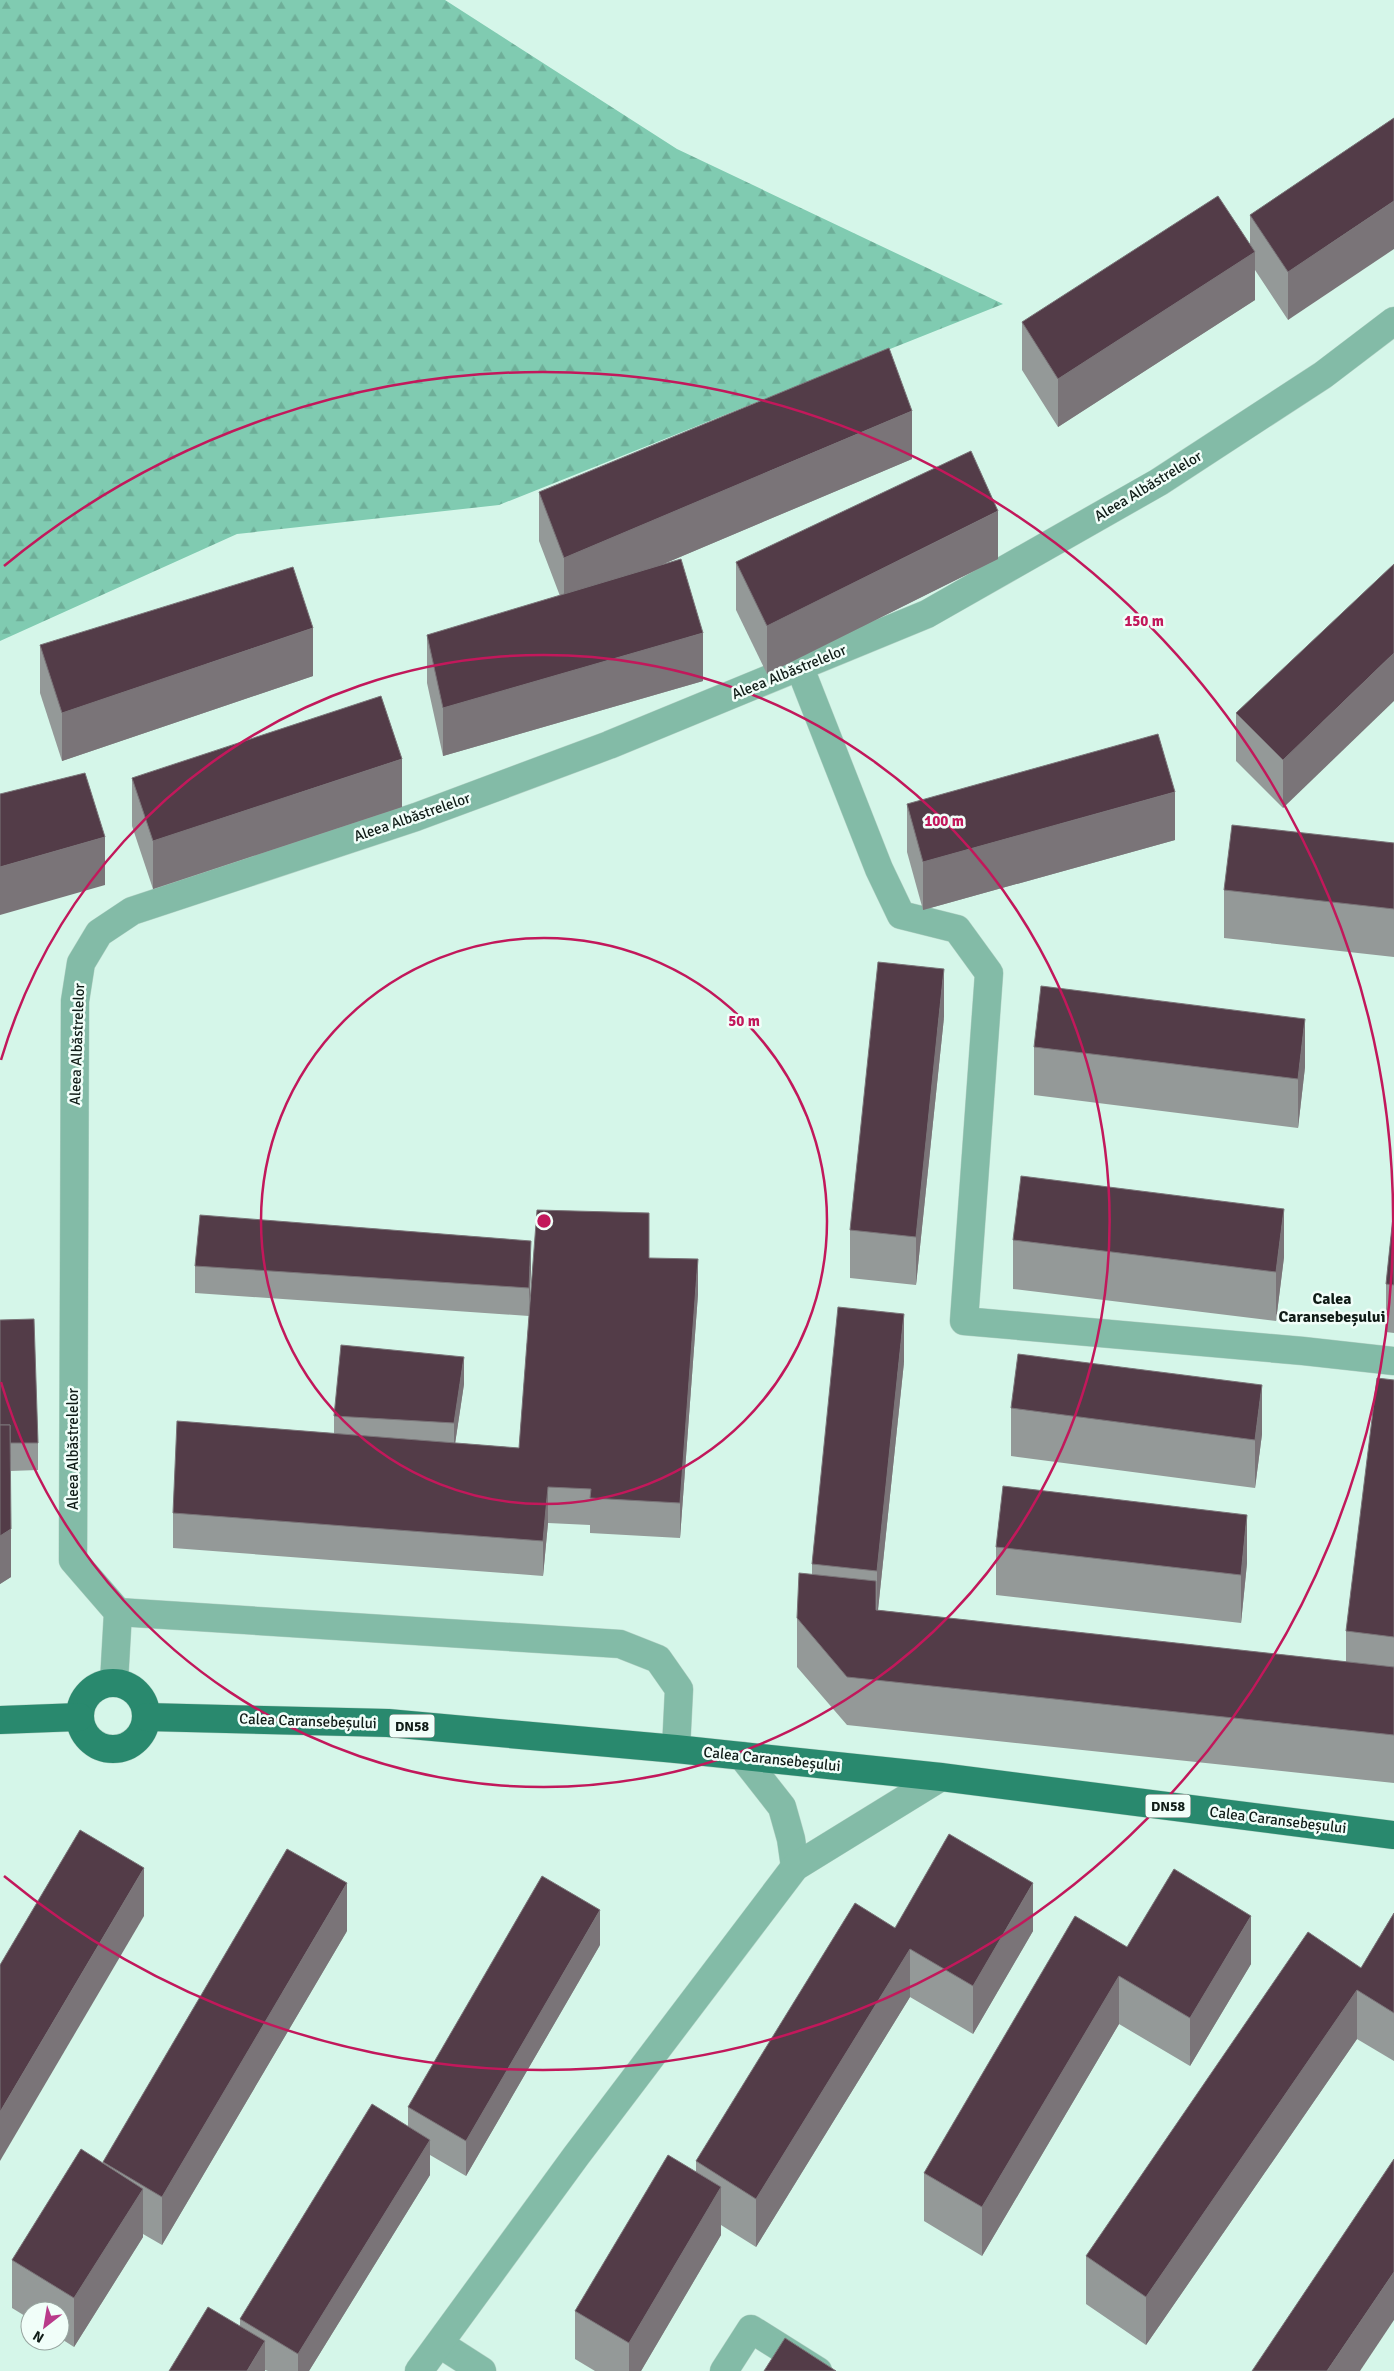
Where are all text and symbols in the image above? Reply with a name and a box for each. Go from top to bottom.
street label: Aleea Albăstrelelor [1091,447,1205,525]
text: 150 m [1124,612,1164,630]
street label: Aleea Albăstrelelor [729,641,849,703]
street label: Aleea Albăstrelelor [351,788,473,845]
text: 100 m [924,812,964,830]
street label: Aleea Albăstrelelor [66,982,88,1105]
text: 50 m [728,1012,760,1030]
centre of rings [535,1212,553,1230]
district label: Calea Caransebeșului [1279,1289,1385,1327]
street label: Aleea Albăstrelelor [64,1388,82,1510]
street label: Calea Caransebeșului [239,1710,377,1732]
road number: DN58 [390,1714,434,1738]
street label: Calea Caransebeșului [703,1743,841,1775]
road number: DN58 [1146,1794,1190,1818]
street label: Calea Caransebeșului [1209,1803,1347,1837]
north arrow [20,2301,70,2351]
text: N [30,2327,47,2347]

